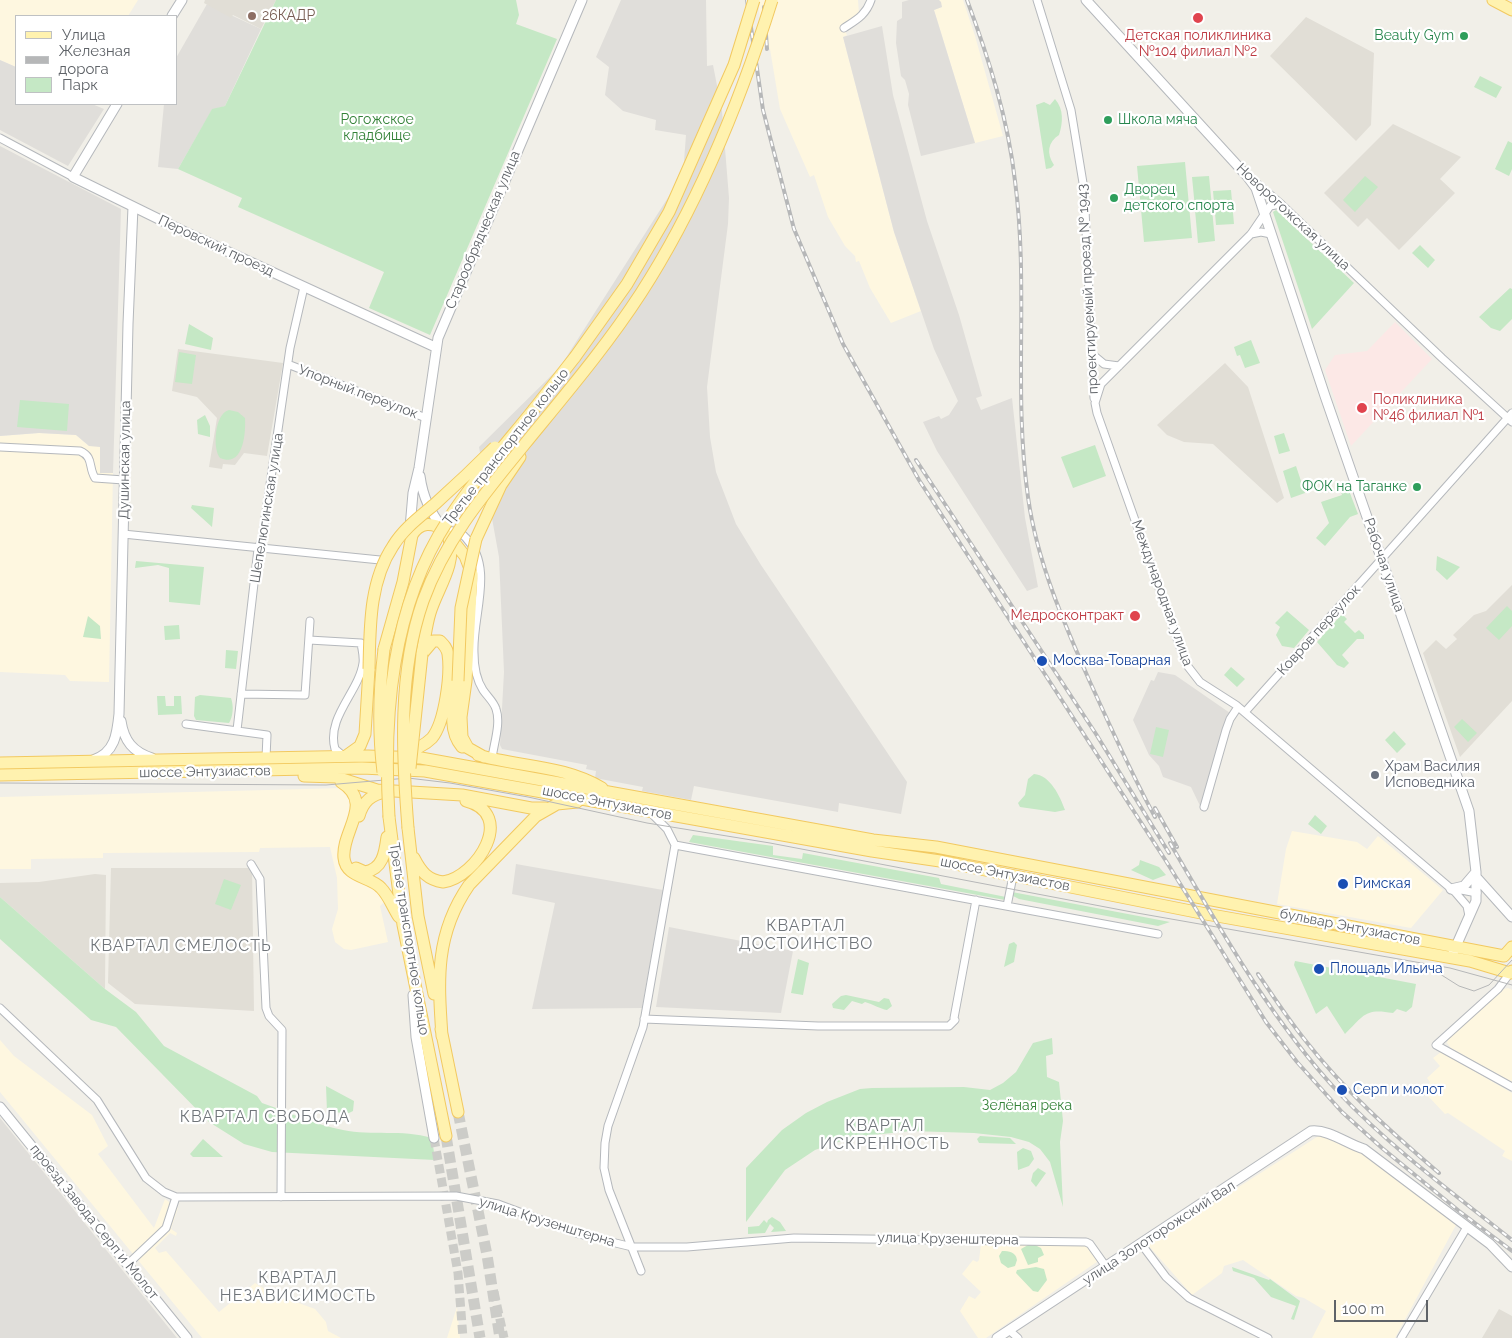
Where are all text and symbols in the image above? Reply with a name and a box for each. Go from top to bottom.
place label: 26КАДР [262,8,315,24]
marker: 26КАДР [246,10,258,22]
marker: Детская поликлиника №104 филиал №2 [1191,11,1205,25]
legend [15,15,178,105]
text: Улица [62,26,106,44]
place label: Детская поликлиника №104 филиал №2 [1125,28,1271,60]
place label: Beauty Gym [1374,28,1454,44]
marker: Beauty Gym [1458,30,1470,42]
text: Железная дорога [59,42,131,78]
text: Парк [62,76,98,94]
park label: Рогожское кладбище [340,112,414,144]
place label: Школа мяча [1118,112,1198,128]
marker: Школа мяча [1102,114,1114,126]
street label: Старообрядческая улица [442,148,524,312]
street label: Новорогожская улица [1233,160,1353,274]
place label: Дворец детского спорта [1124,182,1234,214]
street label: проектируемый проезд № 1943 [1074,183,1102,395]
marker: Дворец детского спорта [1108,192,1120,204]
street label: Перовский проезд [156,212,276,280]
street label: Упорный переулок [296,361,420,423]
street label: Третье транспортное кольцо [439,365,573,529]
place label: Поликлиника №46 филиал №1 [1373,392,1484,424]
street label: Душинская улица [116,401,134,519]
marker: Поликлиника №46 филиал №1 [1355,401,1369,415]
street label: Шепелюгинская улица [247,432,287,584]
place label: ФОК на Таганке [1302,479,1407,495]
marker: ФОК на Таганке [1411,481,1423,493]
street label: Рабочая улица [1360,516,1408,614]
street label: Международная улица [1128,518,1196,668]
street label: Ковров переулок [1274,581,1364,679]
place label: Медросконтракт [1011,608,1124,624]
marker: Медросконтракт [1128,609,1142,623]
place label: Москва-Товарная [1053,653,1171,669]
marker: Москва-Товарная [1035,654,1049,668]
place label: Храм Василия Исповедника [1385,759,1480,792]
street label: шоссе Энтузиастов [139,762,271,782]
marker: Храм Василия Исповедника [1369,769,1381,781]
street label: шоссе Энтузиастов [541,782,673,824]
street label: Третье транспортное кольцо [385,842,433,1036]
street label: шоссе Энтузиастов [939,853,1071,895]
place label: Римская [1354,876,1411,892]
marker: Римская [1336,877,1350,891]
street label: бульвар Энтузиастов [1278,905,1422,949]
district label: КВАРТАЛ ДОСТОИНСТВО [737,916,875,954]
district label: КВАРТАЛ СМЕЛОСТЬ [88,936,274,956]
place label: Площадь Ильича [1330,961,1443,977]
marker: Площадь Ильича [1312,962,1326,976]
place label: Серп и молот [1353,1082,1444,1098]
marker: Серп и молот [1335,1083,1349,1097]
park label: Зелёная река [982,1098,1072,1114]
district label: КВАРТАЛ СВОБОДА [178,1107,352,1127]
district label: КВАРТАЛ ИСКРЕННОСТЬ [819,1116,951,1154]
street label: проезд Завода Серп и Молот [26,1141,162,1303]
street label: улица Золоторожский Вал [1080,1177,1238,1289]
street label: улица Крузенштерна [477,1193,617,1251]
street label: улица Крузенштерна [877,1229,1019,1249]
district label: КВАРТАЛ НЕЗАВИСИМОСТЬ [218,1268,378,1306]
scale bar [1337,1290,1431,1322]
text: 100 m [1342,1300,1384,1318]

